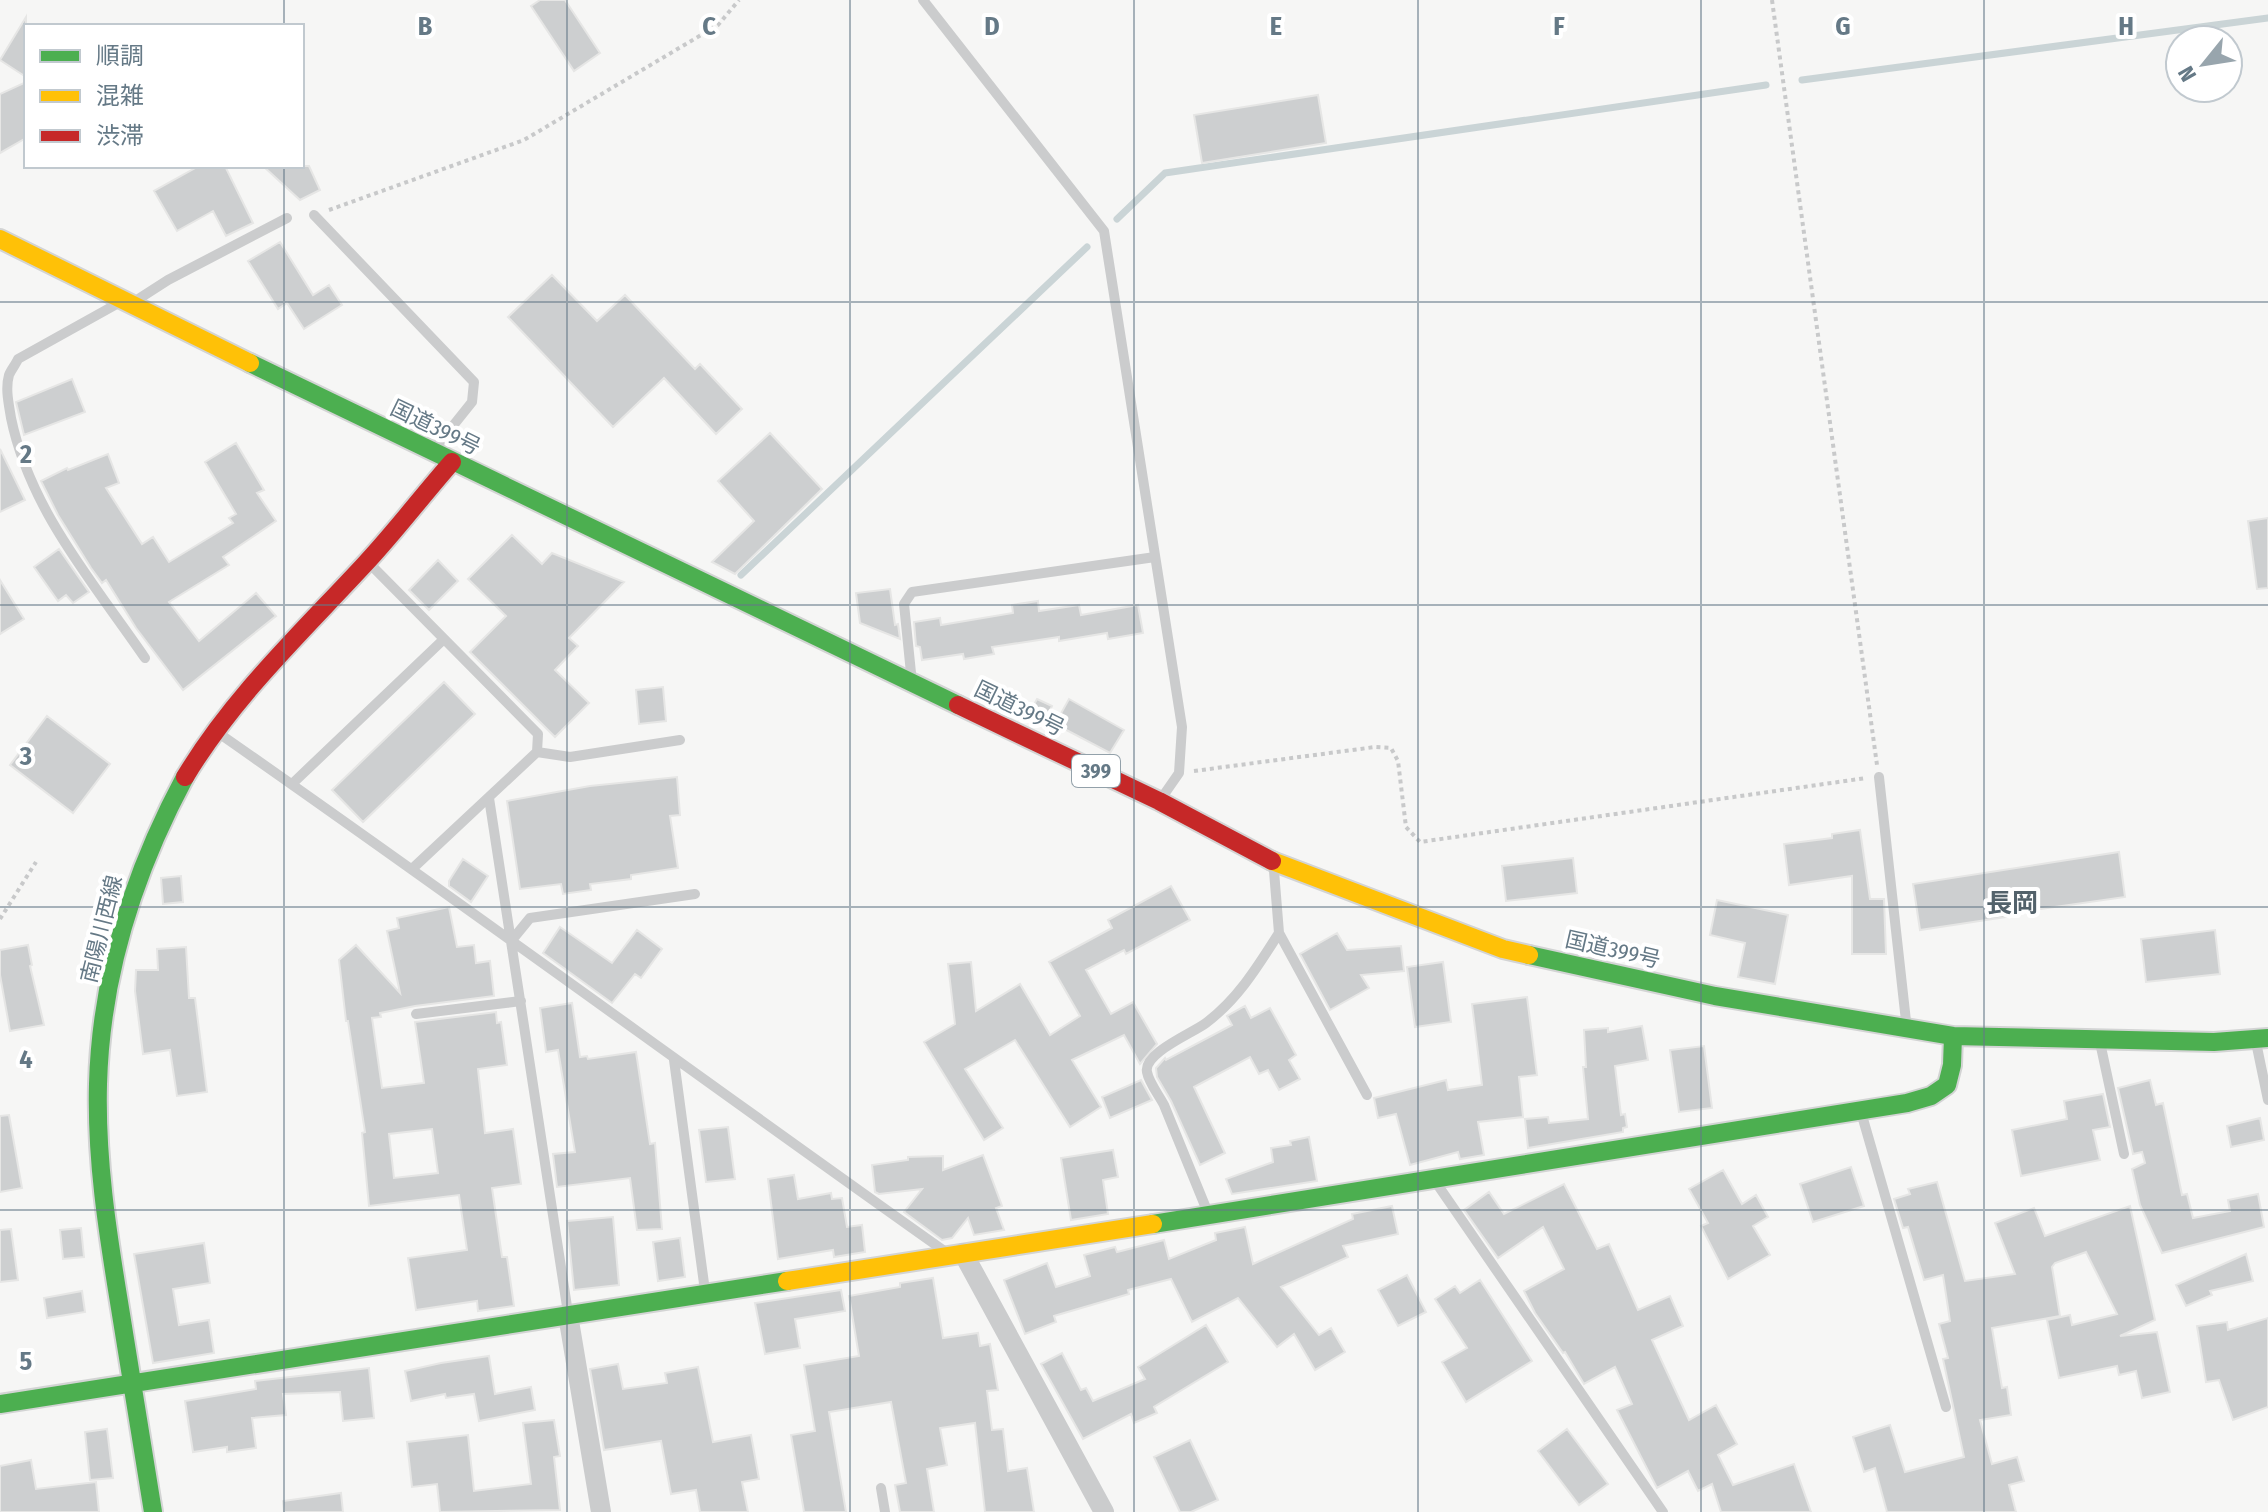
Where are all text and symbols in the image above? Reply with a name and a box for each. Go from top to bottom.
text: B [418,11,433,42]
text: C [702,11,716,42]
text: D [984,11,1000,42]
text: E [1270,11,1282,42]
text: F [1553,11,1565,42]
text: G [1835,11,1851,42]
text: H [2118,11,2134,42]
legend [24,24,304,168]
north arrow [2164,24,2244,104]
text: 順調 [96,42,144,70]
text: N [2172,61,2202,86]
text: 混雑 [96,82,144,110]
text: 渋滞 [96,122,144,150]
street label: 国道399号 [386,394,485,461]
text: 2 [19,439,32,470]
street label: 国道399号 [970,675,1069,742]
text: 3 [19,741,32,772]
road number: 399 [1072,755,1120,787]
street label: 南陽川西線 [75,872,128,986]
district label: 長岡 [1986,888,2038,919]
street label: 国道399号 [1563,925,1663,974]
text: 4 [19,1044,33,1075]
text: 5 [20,1346,33,1377]

